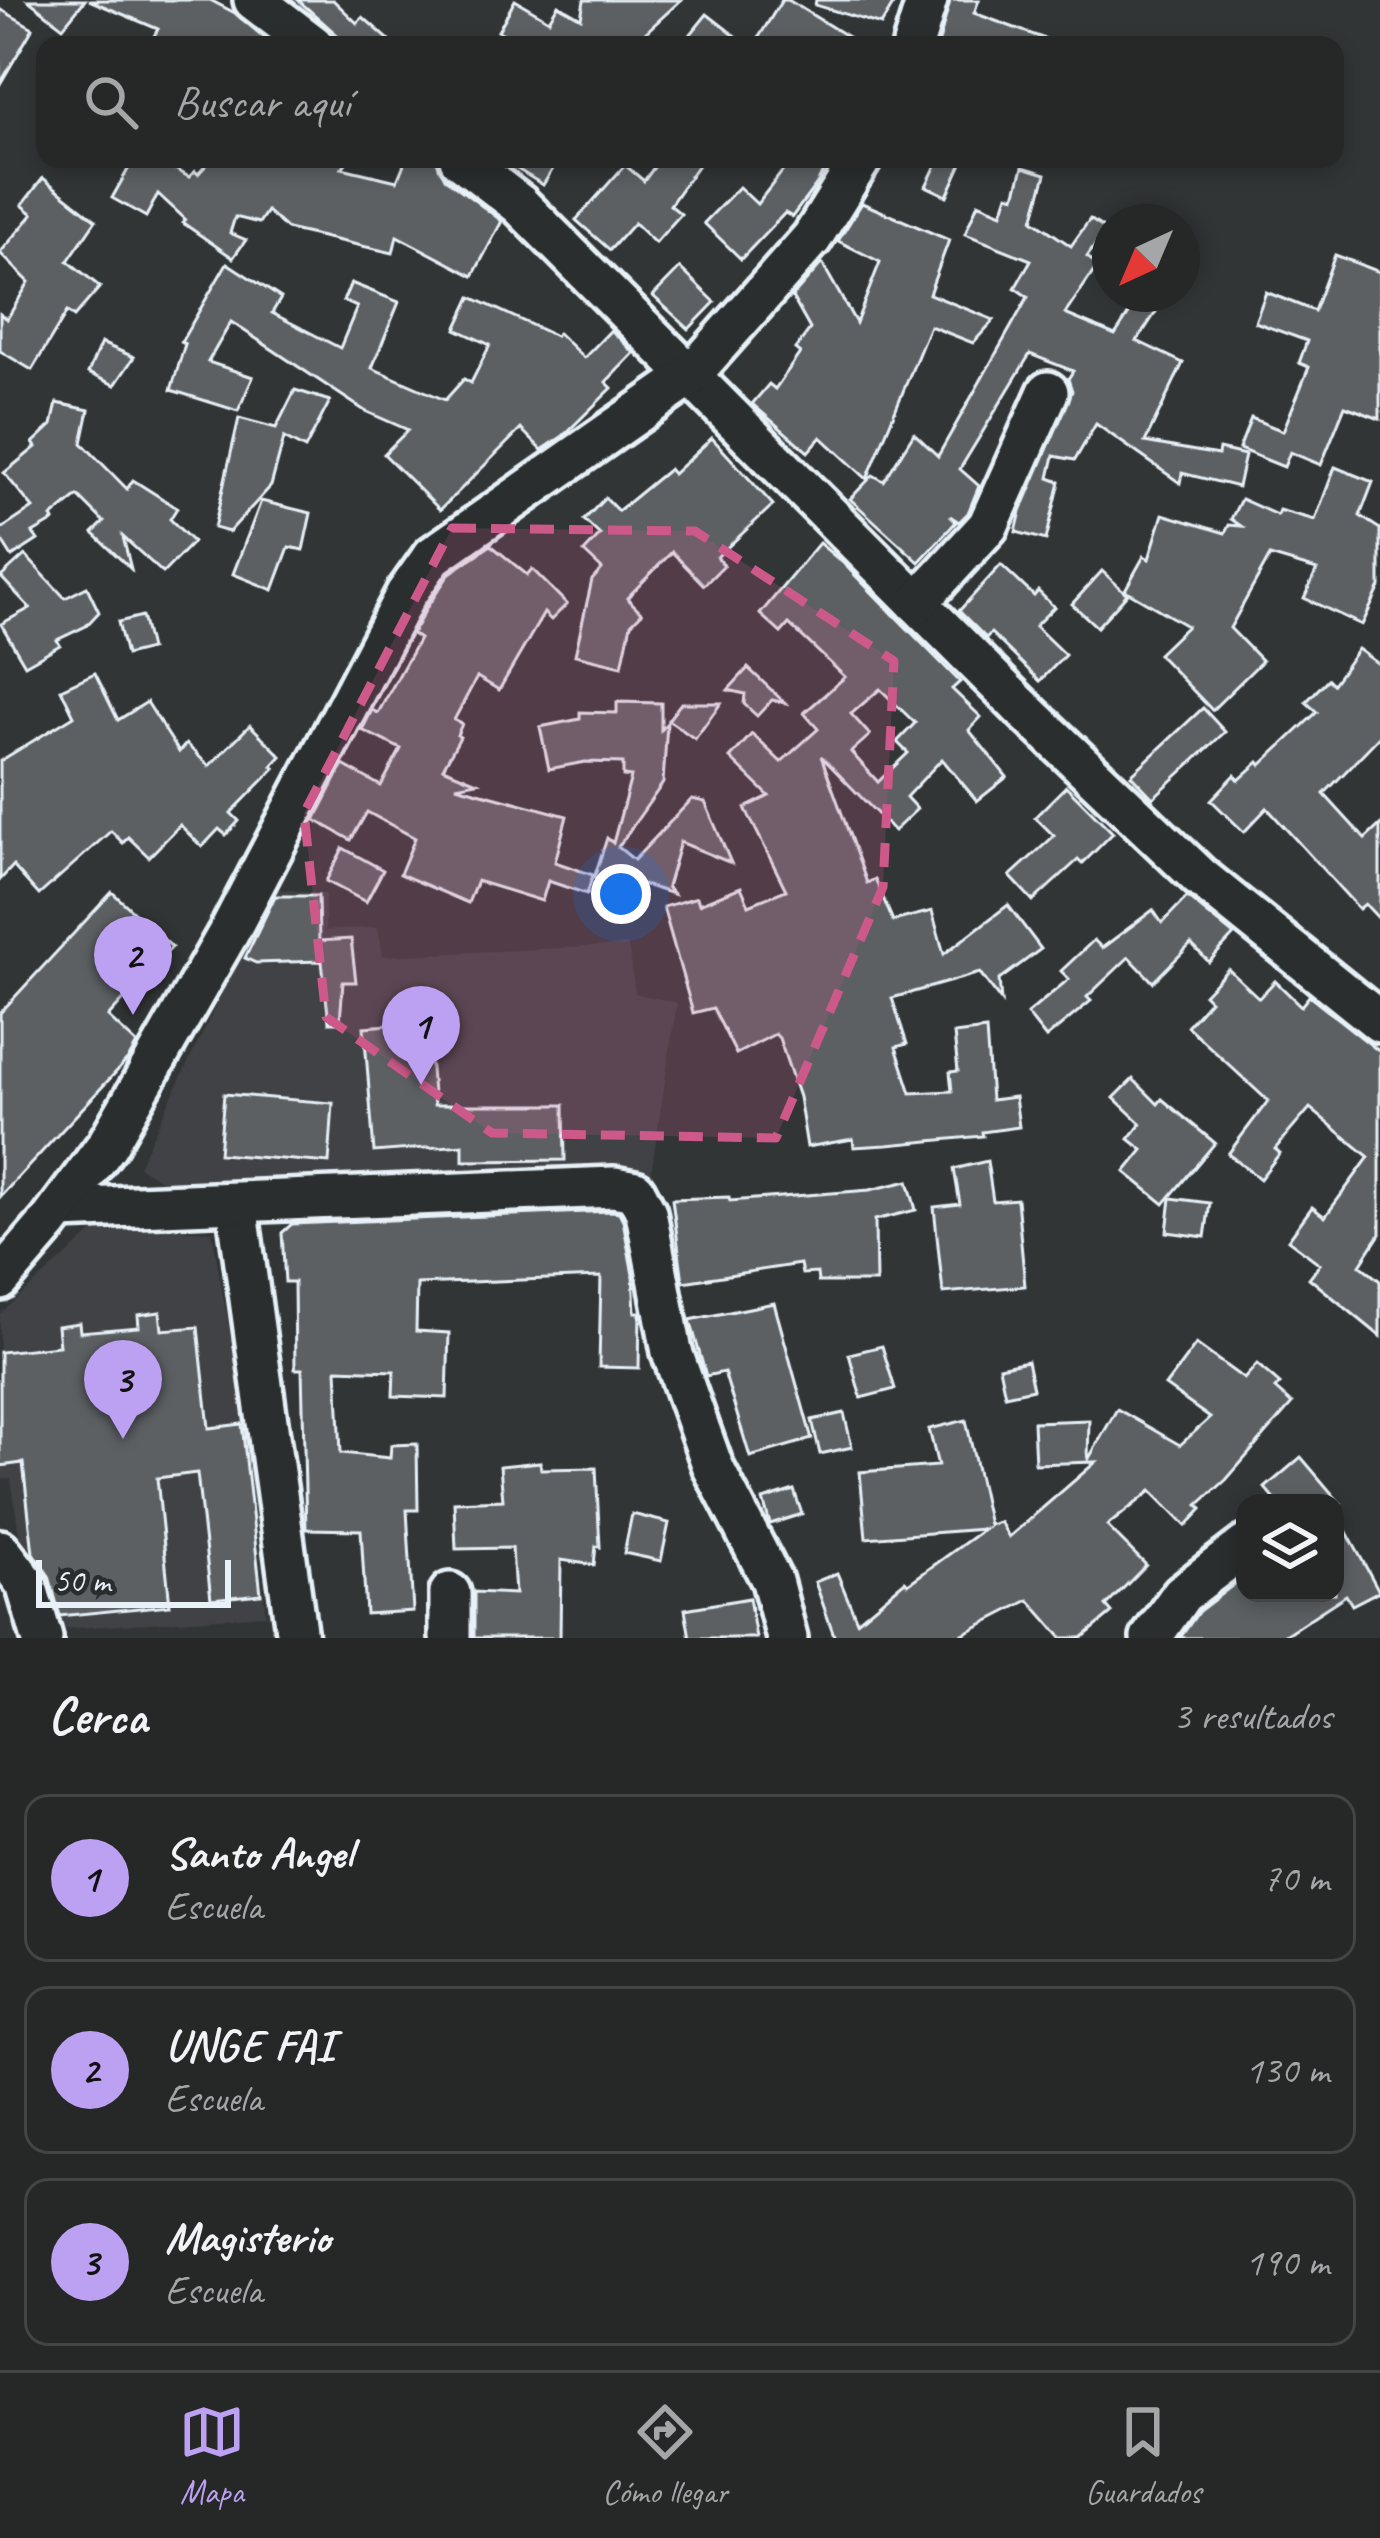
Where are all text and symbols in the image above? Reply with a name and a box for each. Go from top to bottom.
search box [36,36,1344,168]
icon: search [78,69,144,135]
text: Buscar aquí [174,74,350,131]
north arrow [1092,204,1200,312]
your location [591,864,651,924]
pin: 2 [94,916,172,1015]
pin: 1 [382,986,460,1085]
pin: 3 [84,1340,162,1439]
map controls [1236,1494,1344,1602]
button: layers [1236,1494,1344,1602]
scale bar [36,1554,231,1607]
text: 50 m [54,1560,110,1602]
text: Cerca [48,1684,147,1748]
text: 3 resultados [1173,1692,1332,1741]
text: Santo Angel [165,1825,353,1882]
text: 1 [81,1854,99,1903]
text: 70 m [1263,1854,1329,1903]
text: Escuela [165,1882,262,1931]
text: UNGE FAI [165,2017,333,2074]
text: 2 [81,2046,99,2095]
text: 130 m [1245,2046,1329,2095]
text: Escuela [165,2074,262,2123]
text: Magisterio [165,2209,330,2266]
text: 3 [81,2238,99,2287]
text: 190 m [1245,2238,1329,2287]
text: Escuela [165,2266,262,2315]
tab: Mapa [179,2399,245,2513]
tab: Cómo llegar [603,2399,728,2513]
tab: Guardados [1085,2399,1201,2513]

